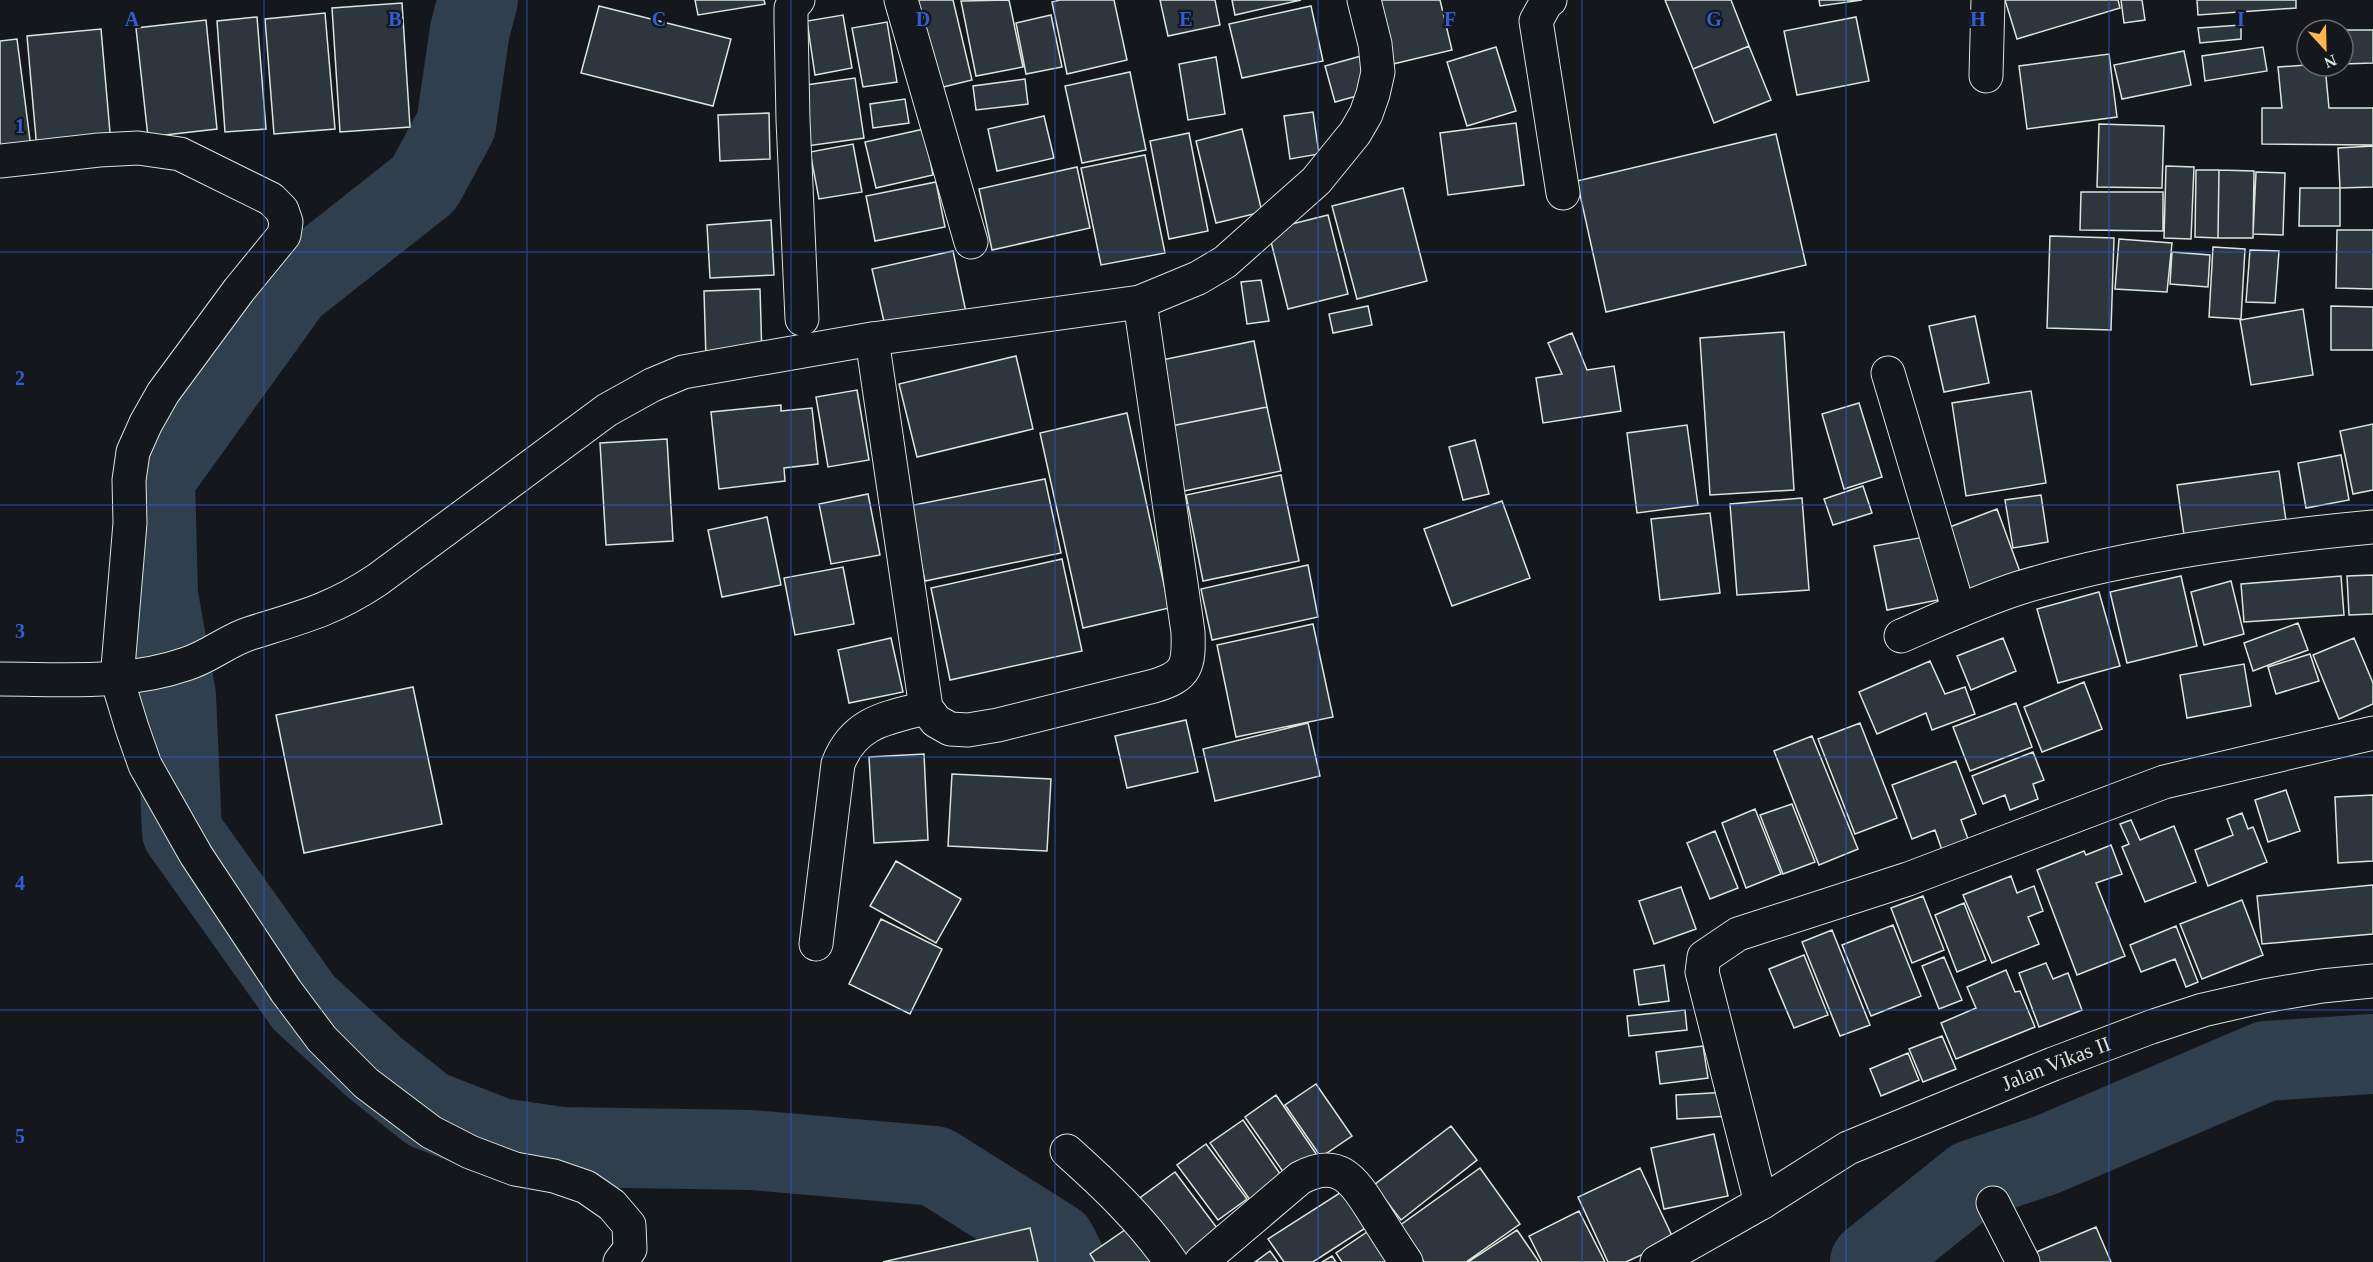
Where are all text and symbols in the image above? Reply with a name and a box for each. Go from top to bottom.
text: A [125,8,140,30]
text: B [388,8,402,30]
text: C [652,8,666,30]
text: D [916,8,930,30]
text: E [1179,8,1193,30]
text: F [1444,8,1456,30]
text: G [1706,8,1722,30]
text: H [1970,8,1986,30]
text: I [2237,8,2245,30]
north arrow [2295,18,2355,78]
text: N [2321,51,2339,72]
text: 1 [15,115,25,137]
text: 2 [15,367,25,389]
text: 3 [15,620,25,642]
text: 4 [15,872,25,894]
street label: Jalan Vikas II [1998,1031,2114,1096]
text: 5 [15,1125,25,1147]

